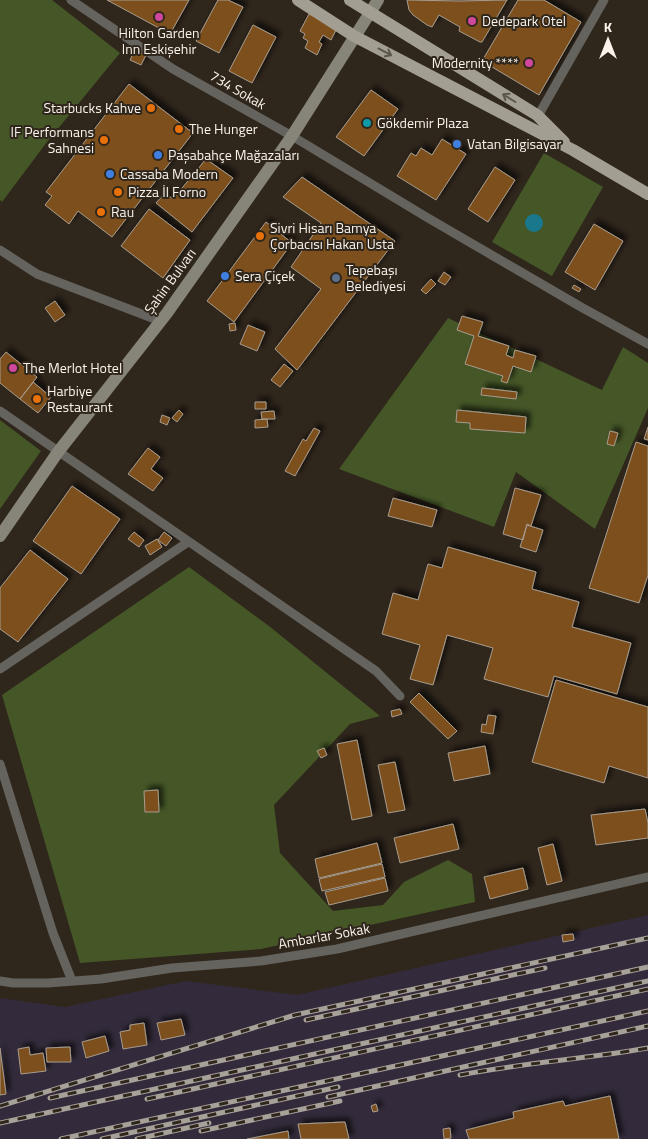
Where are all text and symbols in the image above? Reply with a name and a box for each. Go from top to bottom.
place label: Dedepark Otel [482,10,566,31]
marker: Hilton Garden Inn Eskişehir [153,11,165,23]
marker: Dedepark Otel [466,15,478,27]
north arrow [583,15,633,65]
text: K [604,16,613,37]
place label: Hilton Garden Inn Eskişehir [119,22,199,59]
one-way arrow [377,47,392,57]
place label: Modernity **** [432,52,519,73]
marker: Modernity **** [523,57,535,69]
street label: 734 Sokak [206,65,271,114]
one-way arrow [502,93,516,103]
place label: Starbucks Kahve [43,97,141,118]
marker: Starbucks Kahve [145,102,157,114]
place label: Gökdemir Plaza [377,112,469,133]
marker: Gökdemir Plaza [361,117,373,129]
place label: The Hunger [189,118,258,139]
place label: IF Performans Sahnesi [10,121,94,158]
marker: The Hunger [173,123,185,135]
place label: Vatan Bilgisayar [467,133,562,154]
marker: IF Performans Sahnesi [98,134,110,146]
marker: Vatan Bilgisayar [451,138,463,150]
place label: Paşabahçe Mağazaları [168,144,299,165]
marker: Paşabahçe Mağazaları [152,149,164,161]
place label: Cassaba Modern [120,163,218,184]
marker: Cassaba Modern [104,168,116,180]
place label: Pizza İl Forno [128,181,206,202]
marker: Pizza İl Forno [112,186,124,198]
place label: Rau [111,201,134,222]
marker: Rau [95,206,107,218]
place label: Sivri Hisarı Bamya Çorbacısı Hakan Usta [270,217,394,254]
marker: Sivri Hisarı Bamya Çorbacısı Hakan Usta [254,230,266,242]
street label: Şahin Bulvarı [139,244,201,318]
place label: Tepebaşı Belediyesi [346,259,406,296]
place label: Sera Çiçek [235,265,295,286]
marker: Sera Çiçek [219,270,231,282]
marker: Tepebaşı Belediyesi [330,272,342,284]
place label: The Merlot Hotel [23,357,122,378]
marker: The Merlot Hotel [7,362,19,374]
place label: Harbiye Restaurant [47,380,113,417]
marker: Harbiye Restaurant [31,393,43,405]
street label: Ambarlar Sokak [276,917,372,954]

